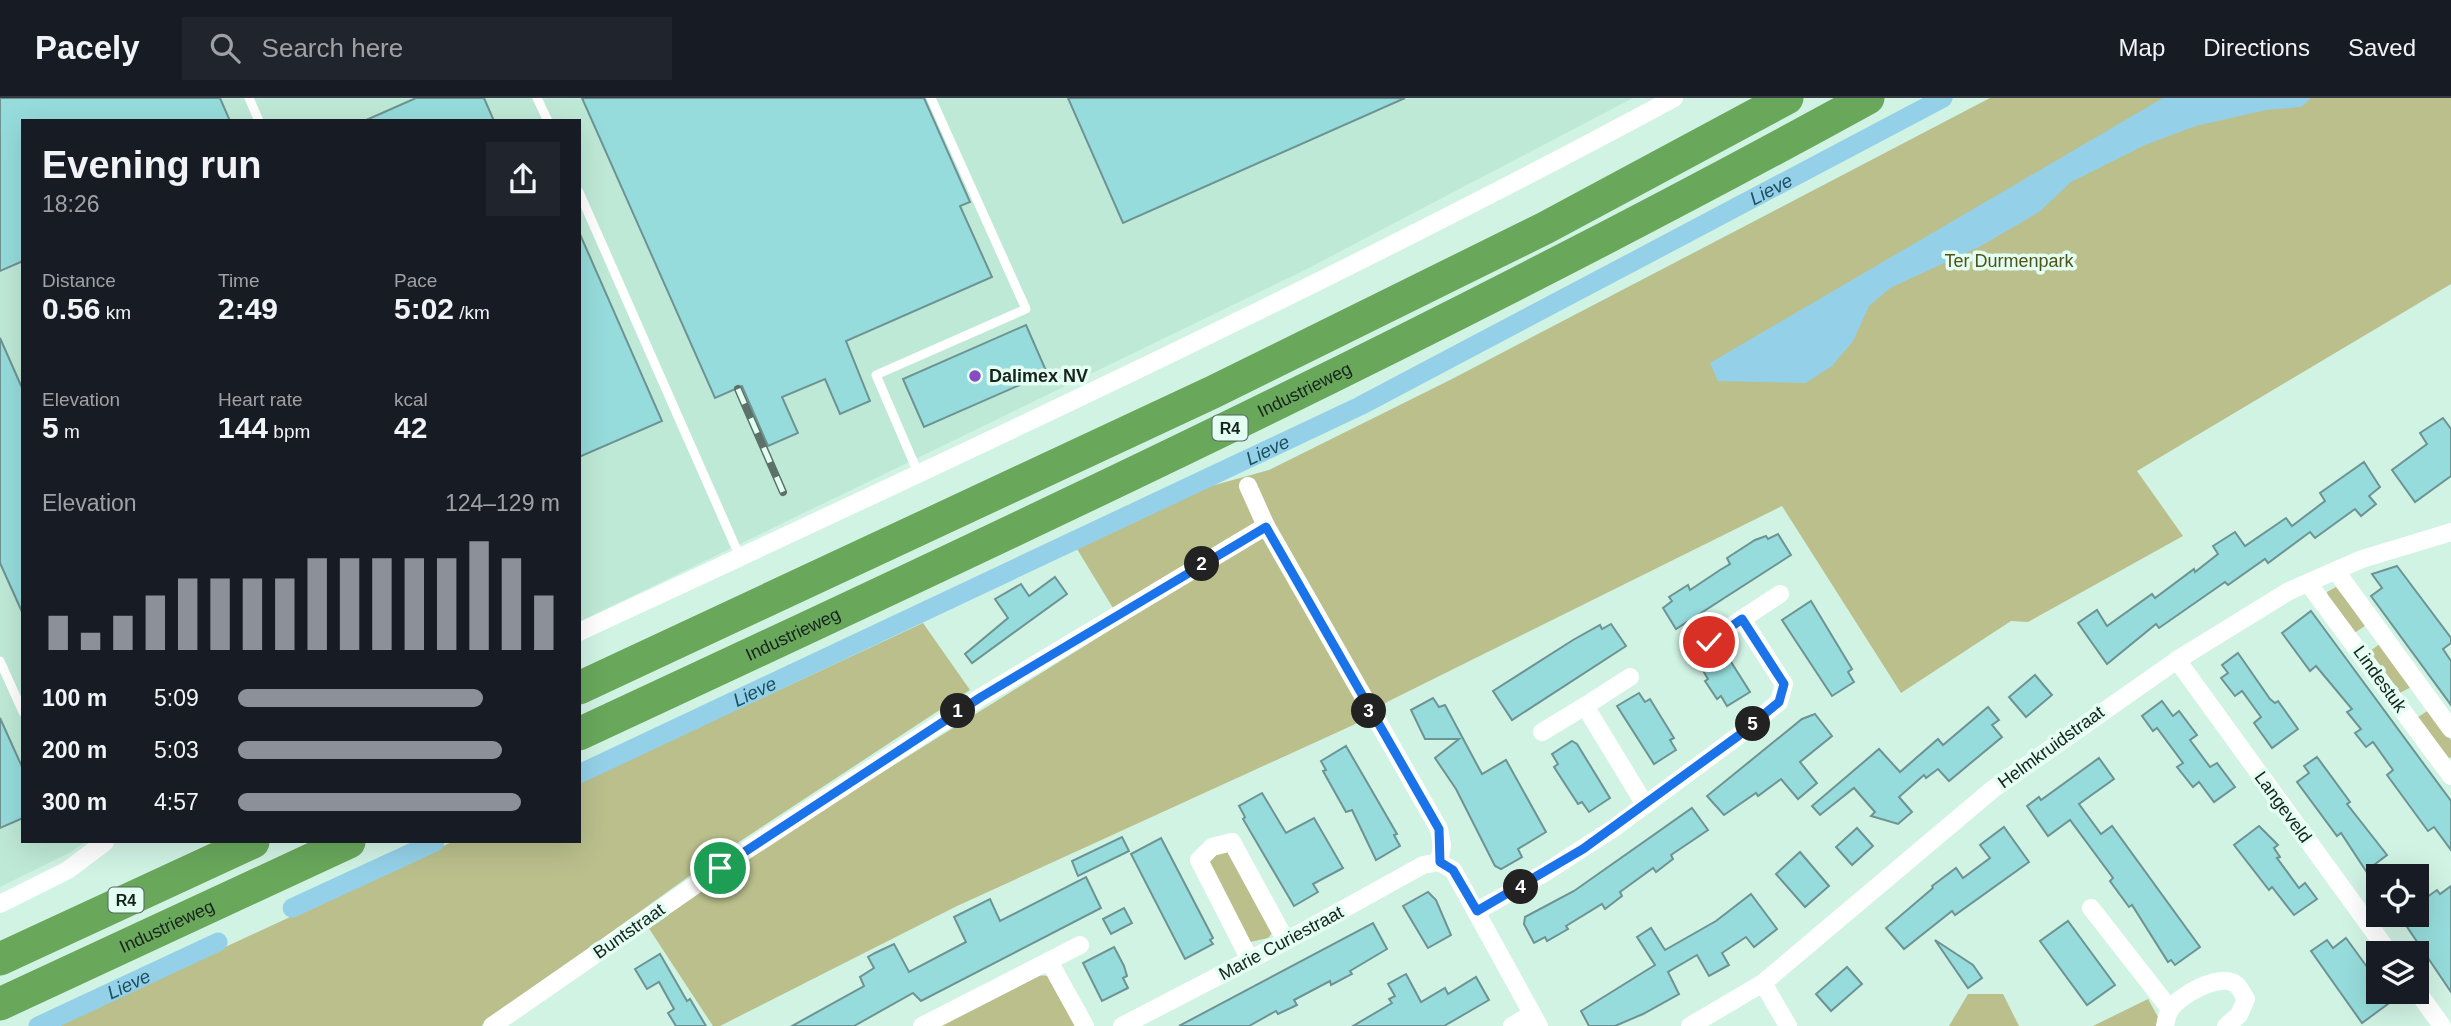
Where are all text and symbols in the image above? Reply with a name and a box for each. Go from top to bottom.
search box [182,17,672,80]
text: Pacely [35,29,140,66]
icon: search [206,29,244,67]
text: Search here [262,33,403,63]
text: Map [2119,34,2165,61]
text: Directions [2203,34,2310,61]
text: Saved [2348,34,2416,61]
button: share [486,142,560,216]
text: Evening run [42,144,262,186]
water label: Lieve [1746,169,1796,209]
text: 18:26 [42,191,100,217]
park label: Ter Durmenpark [1944,251,2075,271]
text: Distance [42,270,116,291]
text: Time [218,270,260,291]
text: Pace [394,270,437,291]
text: 0.56 [42,292,100,325]
text: 2:49 [218,292,278,325]
text: 5:02 [394,292,454,325]
text: km [100,302,131,323]
text: /km [454,302,490,323]
street label: Industrieweg [1254,358,1355,421]
place label: Dalimex NV [989,366,1088,386]
marker: Dalimex NV [967,368,983,384]
text: Elevation [42,389,120,410]
text: Heart rate [218,389,302,410]
text: kcal [394,389,428,410]
text: 5 [42,411,59,444]
text: 144 [218,411,268,444]
text: 42 [394,411,427,444]
road number: R4 [1212,416,1248,440]
text: m [59,421,80,442]
text: bpm [268,421,310,442]
water label: Lieve [1243,431,1293,469]
text: Elevation [42,490,137,516]
text: 124–129 m [445,490,560,516]
pin: 2 [1184,546,1220,582]
text: 2 [1196,553,1207,574]
street label: Industrieweg [742,604,843,665]
pin [1679,612,1739,672]
icon: check [1690,623,1728,661]
street label: Lindestuk [2349,642,2411,717]
water label: Lieve [730,673,780,711]
text: 100 m [42,685,107,711]
text: 5:09 [154,685,199,711]
pin: 1 [940,694,976,728]
pin: 3 [1352,694,1386,728]
text: 1 [952,700,963,721]
text: 3 [1363,700,1374,721]
street label: Helmkruidstraat [1994,702,2108,792]
pin: 5 [1736,706,1770,742]
text: 5 [1747,713,1758,734]
text: 200 m [42,737,107,763]
text: 5:03 [154,737,199,763]
street label: Langeveld [2250,768,2316,846]
text: 300 m [42,789,107,815]
text: 4:57 [154,789,199,815]
pin [690,838,750,898]
icon: arrive [701,849,739,887]
map controls [2366,864,2429,1004]
button: locate [2366,864,2429,927]
pin: 4 [1504,870,1538,904]
text: 4 [1515,876,1526,897]
road number: R4 [108,888,144,912]
street label: Industrieweg [116,896,217,957]
street label: Buntstraat [590,899,668,963]
street label: Marie Curiestraat [1215,902,1347,984]
button: layers [2366,941,2429,1004]
water label: Lieve [104,965,154,1003]

